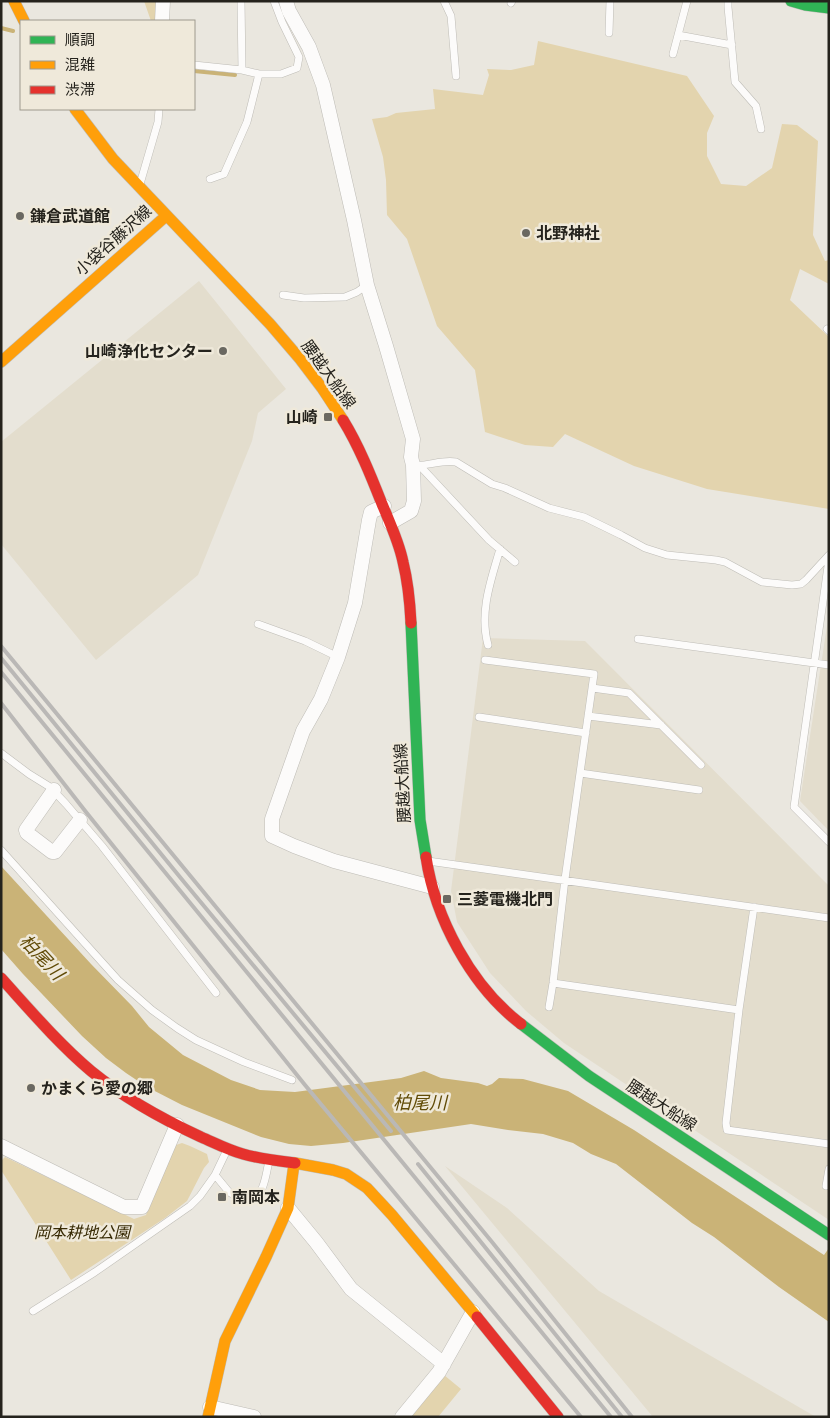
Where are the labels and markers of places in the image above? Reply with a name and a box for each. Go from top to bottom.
place label: 鎌倉武道館 [30,206,110,226]
marker: 鎌倉武道館 [14,210,26,222]
place label: 北野神社 [536,223,600,243]
marker: 北野神社 [520,227,532,239]
place label: 山崎浄化センター [85,341,213,361]
marker: 山崎浄化センター [217,345,229,357]
place label: 山崎 [286,407,318,427]
marker: 山崎 [322,411,334,423]
place label: 三菱電機北門 [457,889,553,909]
marker: 三菱電機北門 [441,893,453,905]
place label: かまくら愛の郷 [41,1078,153,1098]
marker: かまくら愛の郷 [25,1082,37,1094]
place label: 南岡本 [232,1187,280,1207]
marker: 南岡本 [216,1191,228,1203]

